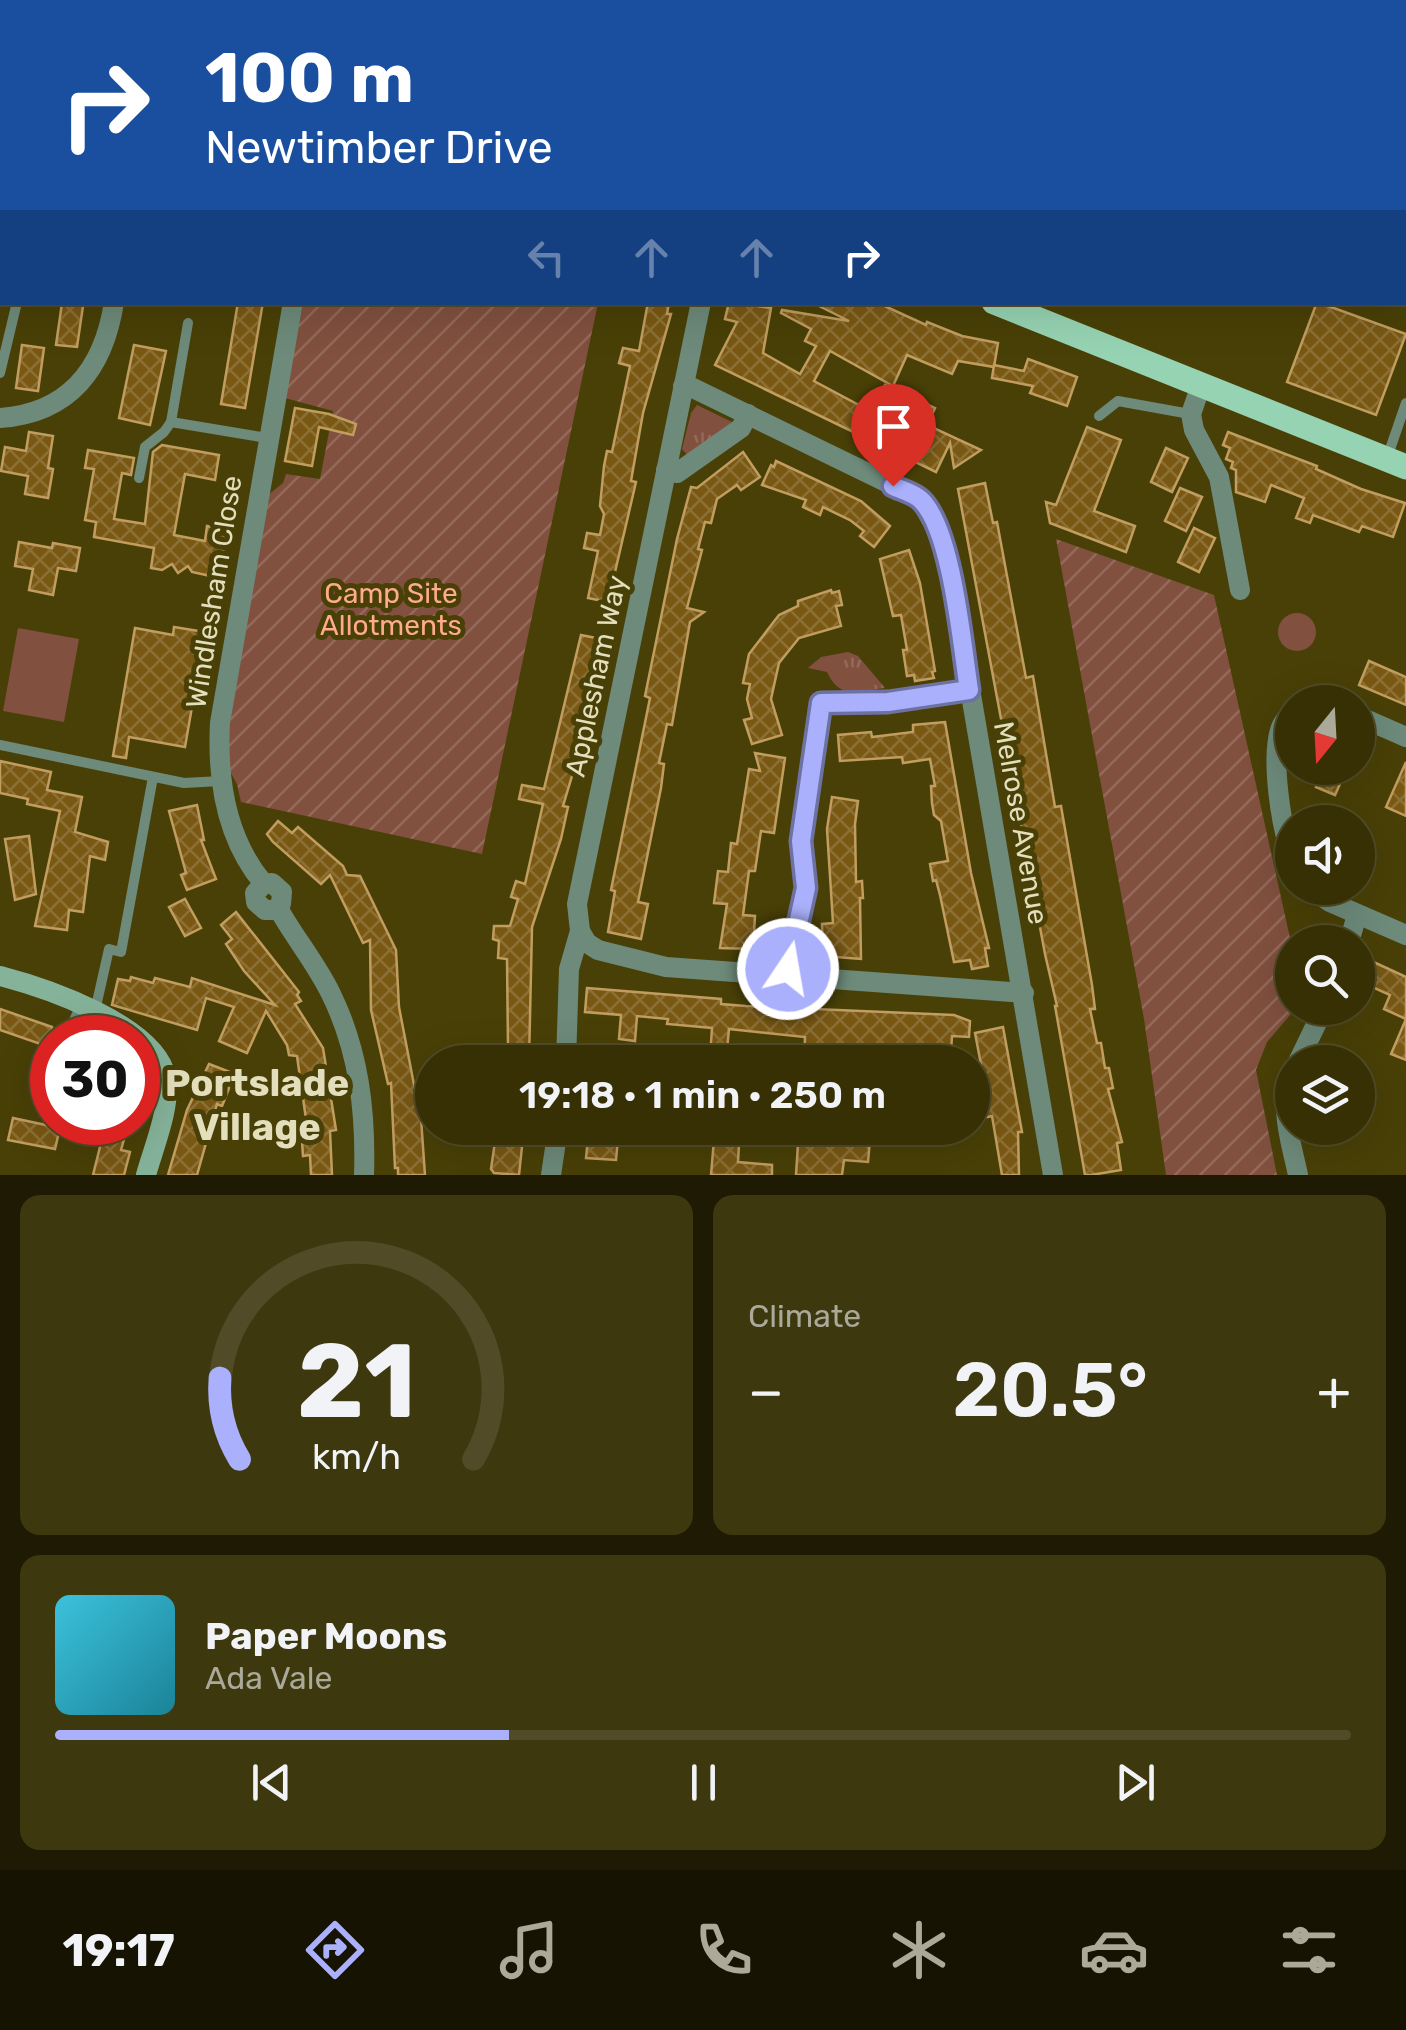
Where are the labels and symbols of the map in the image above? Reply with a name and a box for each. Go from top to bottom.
pin [851,384,936,487]
street label: Windlesham Close [179,473,249,711]
street label: Applesham Way [559,572,633,780]
park label: Camp Site Allotments [320,577,462,642]
north arrow [1275,685,1375,785]
street label: Melrose Avenue [987,719,1055,927]
position arrow [736,917,840,1021]
speed limit sign: 30 [30,1015,160,1145]
district label: Portslade Village [165,1060,349,1150]

